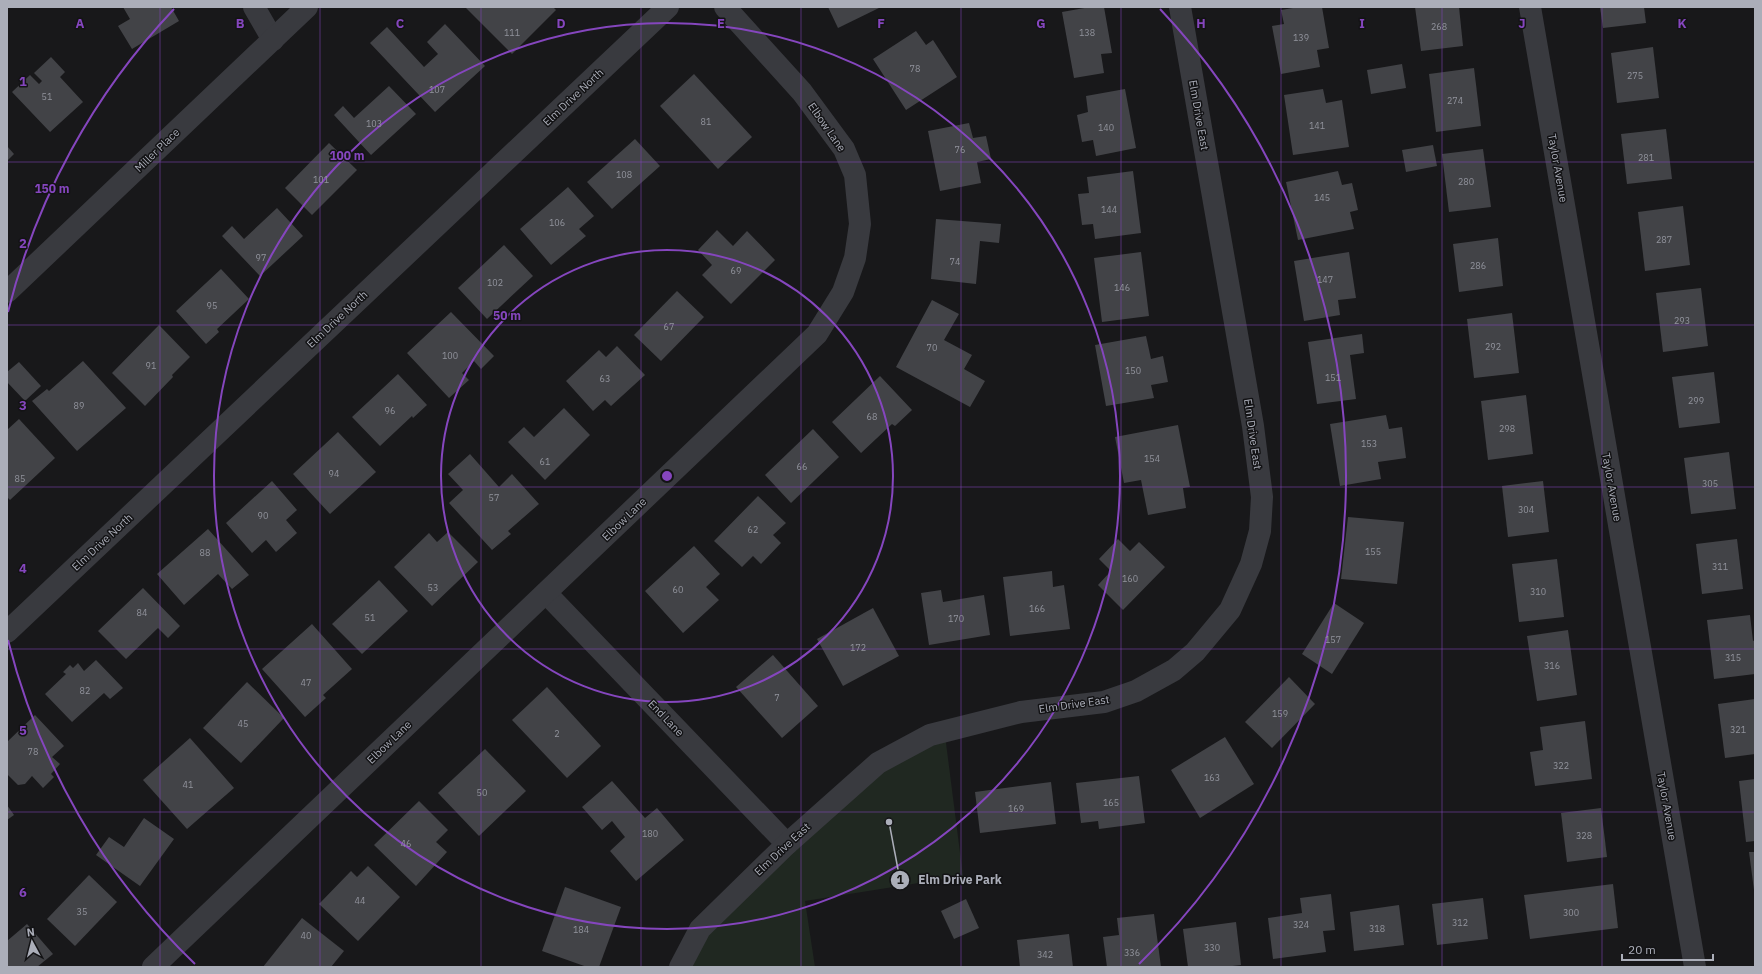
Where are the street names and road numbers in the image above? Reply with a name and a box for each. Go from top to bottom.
street label: Elm Drive North [540,65,606,129]
street label: Elm Drive East [1186,79,1212,151]
street label: Elbow Lane [805,100,849,154]
street label: Miller Place [132,125,182,175]
street label: Taylor Avenue [1545,133,1571,203]
street label: Elm Drive North [304,287,370,351]
street label: Elm Drive East [1241,398,1265,470]
street label: Taylor Avenue [1599,452,1625,522]
street label: Elbow Lane [599,494,649,544]
street label: Elm Drive North [69,510,135,574]
street label: Elm Drive East [1038,692,1110,716]
street label: End Lane [645,697,687,739]
street label: Elbow Lane [364,717,414,767]
street label: Taylor Avenue [1654,771,1680,841]
street label: Elm Drive East [751,820,813,878]

